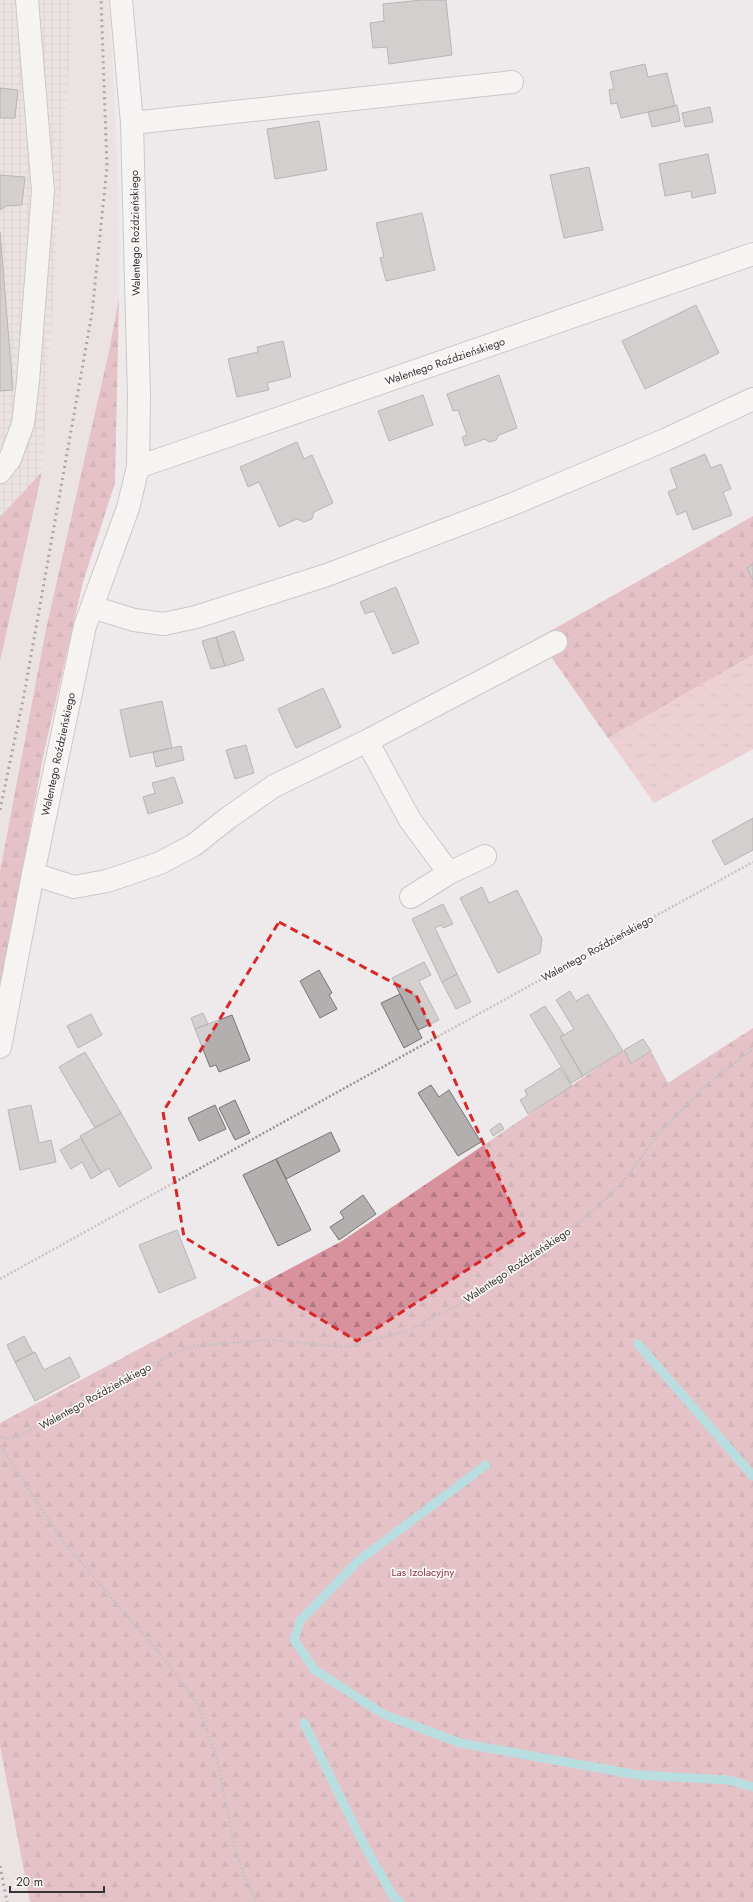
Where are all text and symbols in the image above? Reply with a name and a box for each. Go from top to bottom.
street label: Walentego Roździeńskiego [126,170,144,296]
street label: Walentego Roździeńskiego [383,333,507,389]
street label: Walentego Roździeńskiego [37,691,79,817]
street label: Walentego Roździeńskiego [538,910,656,986]
street label: Walentego Roździeńskiego [460,1223,574,1307]
street label: Walentego Roździeńskiego [36,1358,154,1434]
park label: Las Izolacyjny [392,1564,455,1580]
scale bar [10,1868,104,1894]
text: 20 m [16,1873,43,1891]

